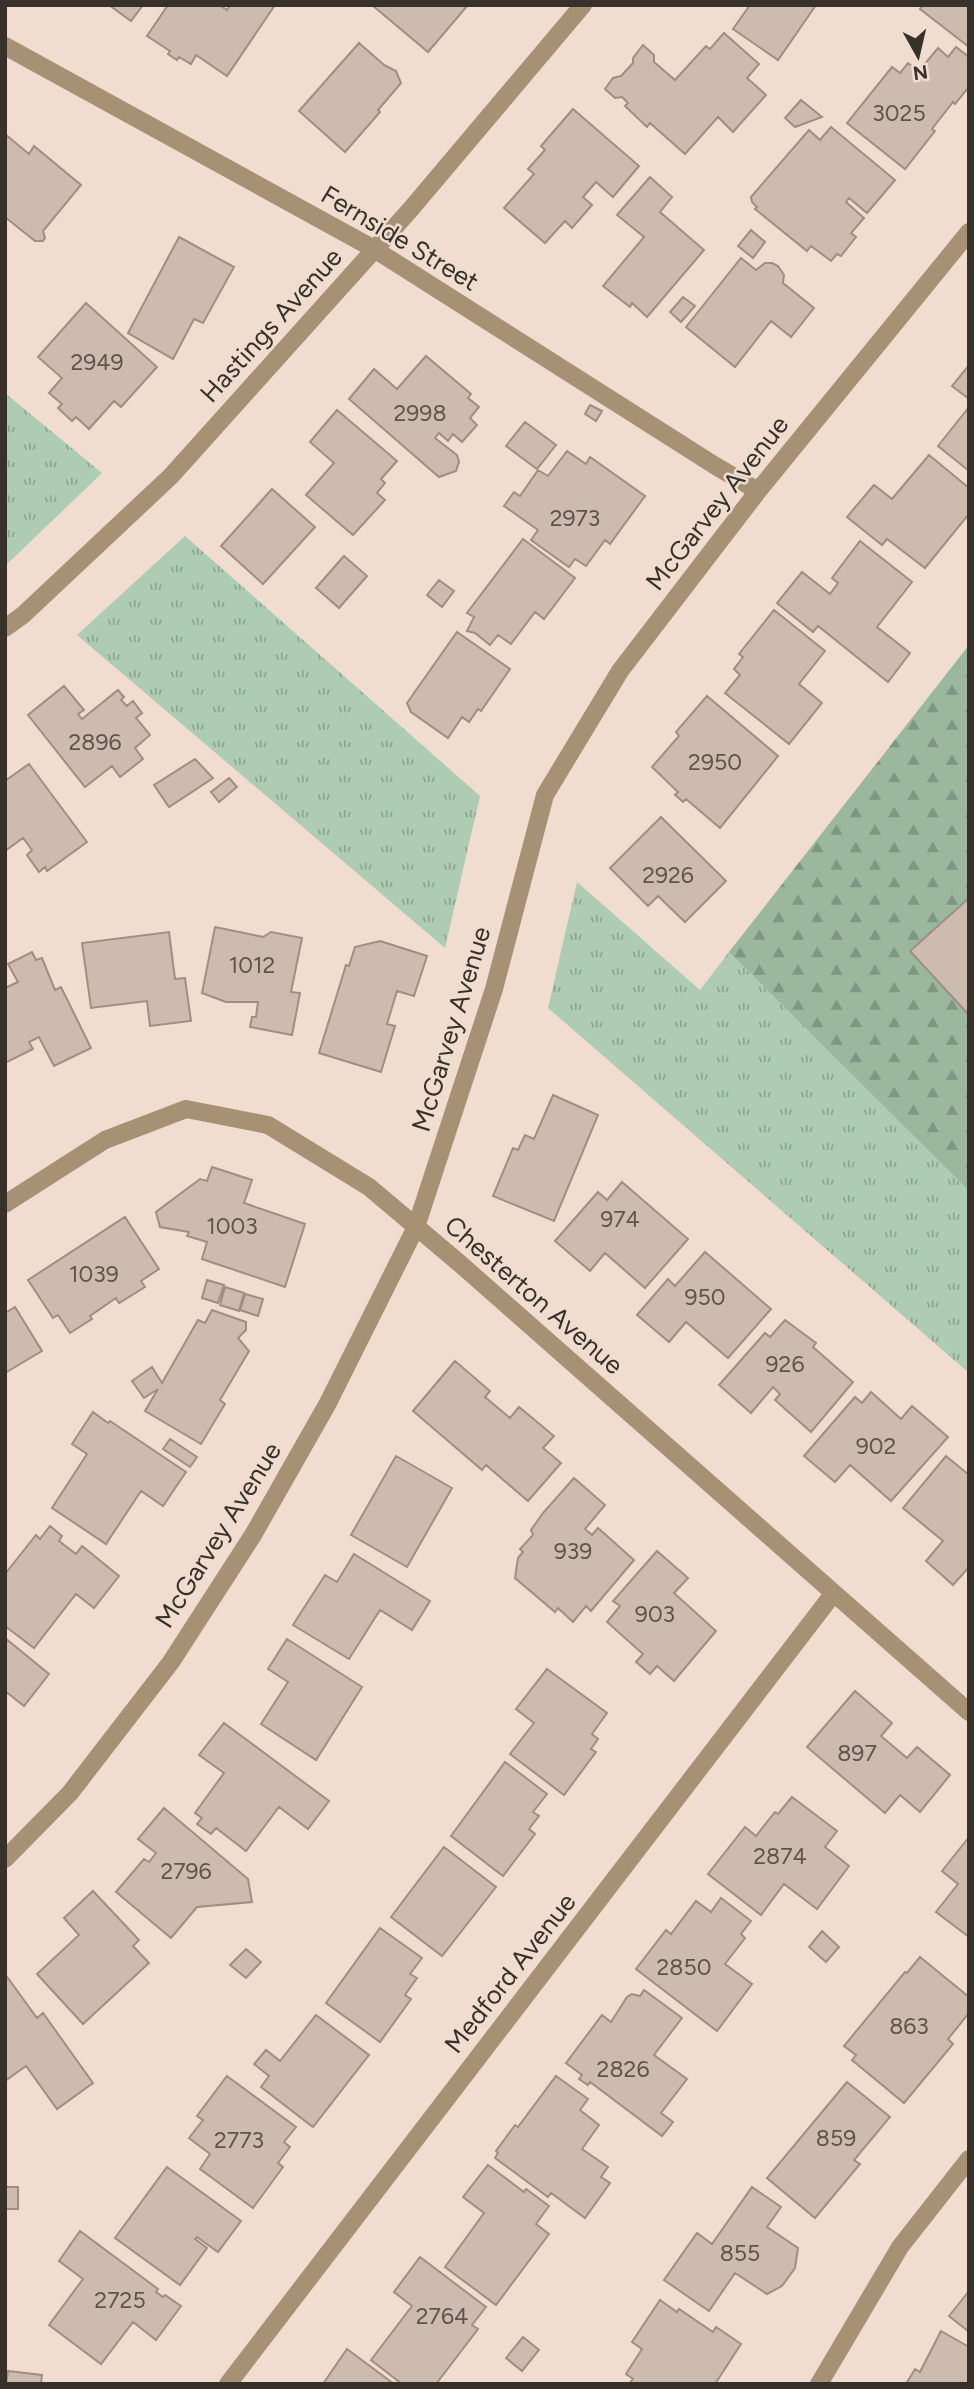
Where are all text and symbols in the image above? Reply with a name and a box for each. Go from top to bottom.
north arrow [883,21,953,91]
text: N [911,60,929,85]
house number: 3025 [872,99,926,127]
street label: Fernside Street [315,178,485,298]
street label: Hastings Avenue [193,241,349,409]
house number: 2949 [70,348,124,376]
house number: 2998 [393,399,447,427]
street label: McGarvey Avenue [639,409,795,597]
house number: 2973 [550,504,600,532]
house number: 2896 [68,728,122,756]
house number: 2950 [688,748,742,776]
house number: 2926 [642,861,694,889]
street label: McGarvey Avenue [405,922,497,1136]
house number: 1012 [229,951,275,979]
house number: 974 [600,1205,640,1233]
street label: Chesterton Avenue [438,1209,630,1381]
house number: 1003 [206,1212,258,1240]
house number: 1039 [69,1260,119,1288]
house number: 950 [685,1283,726,1311]
house number: 926 [766,1350,804,1378]
house number: 902 [856,1432,896,1460]
street label: McGarvey Avenue [148,1436,288,1634]
house number: 939 [554,1537,592,1565]
house number: 903 [635,1600,675,1628]
house number: 897 [837,1739,877,1767]
house number: 2874 [753,1842,807,1870]
house number: 2796 [160,1857,212,1885]
street label: Medford Avenue [438,1887,582,2059]
house number: 2850 [657,1953,711,1981]
house number: 863 [889,2012,929,2040]
house number: 2826 [597,2055,649,2083]
house number: 859 [816,2124,856,2152]
house number: 2773 [214,2126,264,2154]
house number: 855 [720,2239,760,2267]
house number: 2725 [94,2286,146,2314]
house number: 2764 [416,2302,468,2330]

